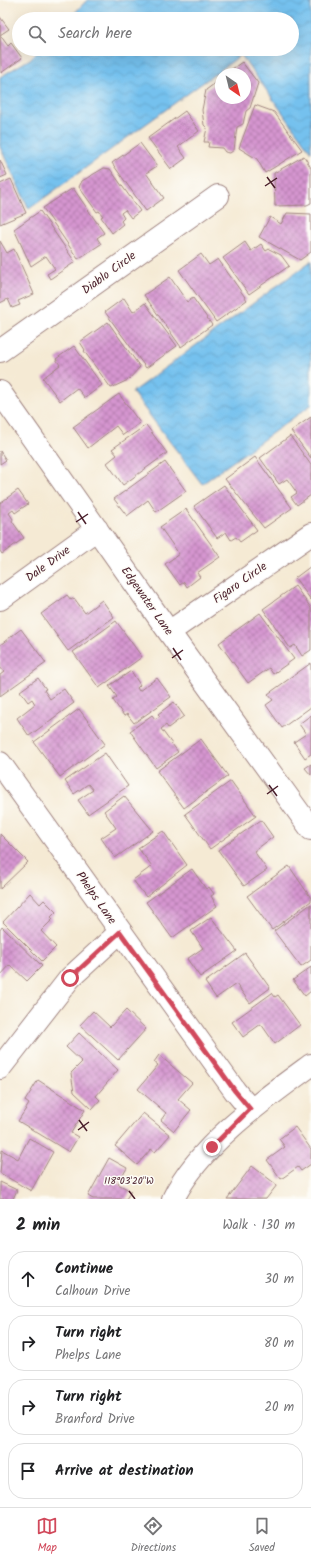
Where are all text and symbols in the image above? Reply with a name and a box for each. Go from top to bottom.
search box [12,12,299,56]
text: Search here [58,22,132,46]
icon: search [26,23,48,45]
north arrow [215,68,251,104]
street label: Diablo Circle [78,246,141,299]
street label: Dale Drive [22,541,75,587]
street label: Figaro Circle [209,557,271,609]
street label: Edgewater Lane [116,563,178,640]
street label: Phelps Lane [71,868,122,929]
route start [61,969,79,987]
route end [203,1138,221,1156]
text: 118°03'20"W [104,1173,154,1189]
text: 2 min [16,1212,60,1239]
text: Walk · 130 m [222,1215,295,1236]
text: Continue [55,1257,113,1281]
icon: ahead [17,1268,39,1290]
text: 30 m [265,1269,294,1290]
text: Calhoun Drive [55,1281,130,1302]
text: Turn right [55,1321,122,1345]
icon: right [17,1332,39,1354]
text: 80 m [264,1333,294,1354]
text: Phelps Lane [55,1345,121,1366]
text: Turn right [55,1385,122,1409]
icon: right [17,1396,39,1418]
text: 20 m [264,1397,294,1418]
text: Branford Drive [55,1409,135,1430]
text: Arrive at destination [55,1459,194,1483]
icon: arrive [17,1460,39,1482]
tab: Map [36,1515,58,1557]
tab: Directions [131,1515,176,1557]
tab: Saved [249,1515,275,1557]

